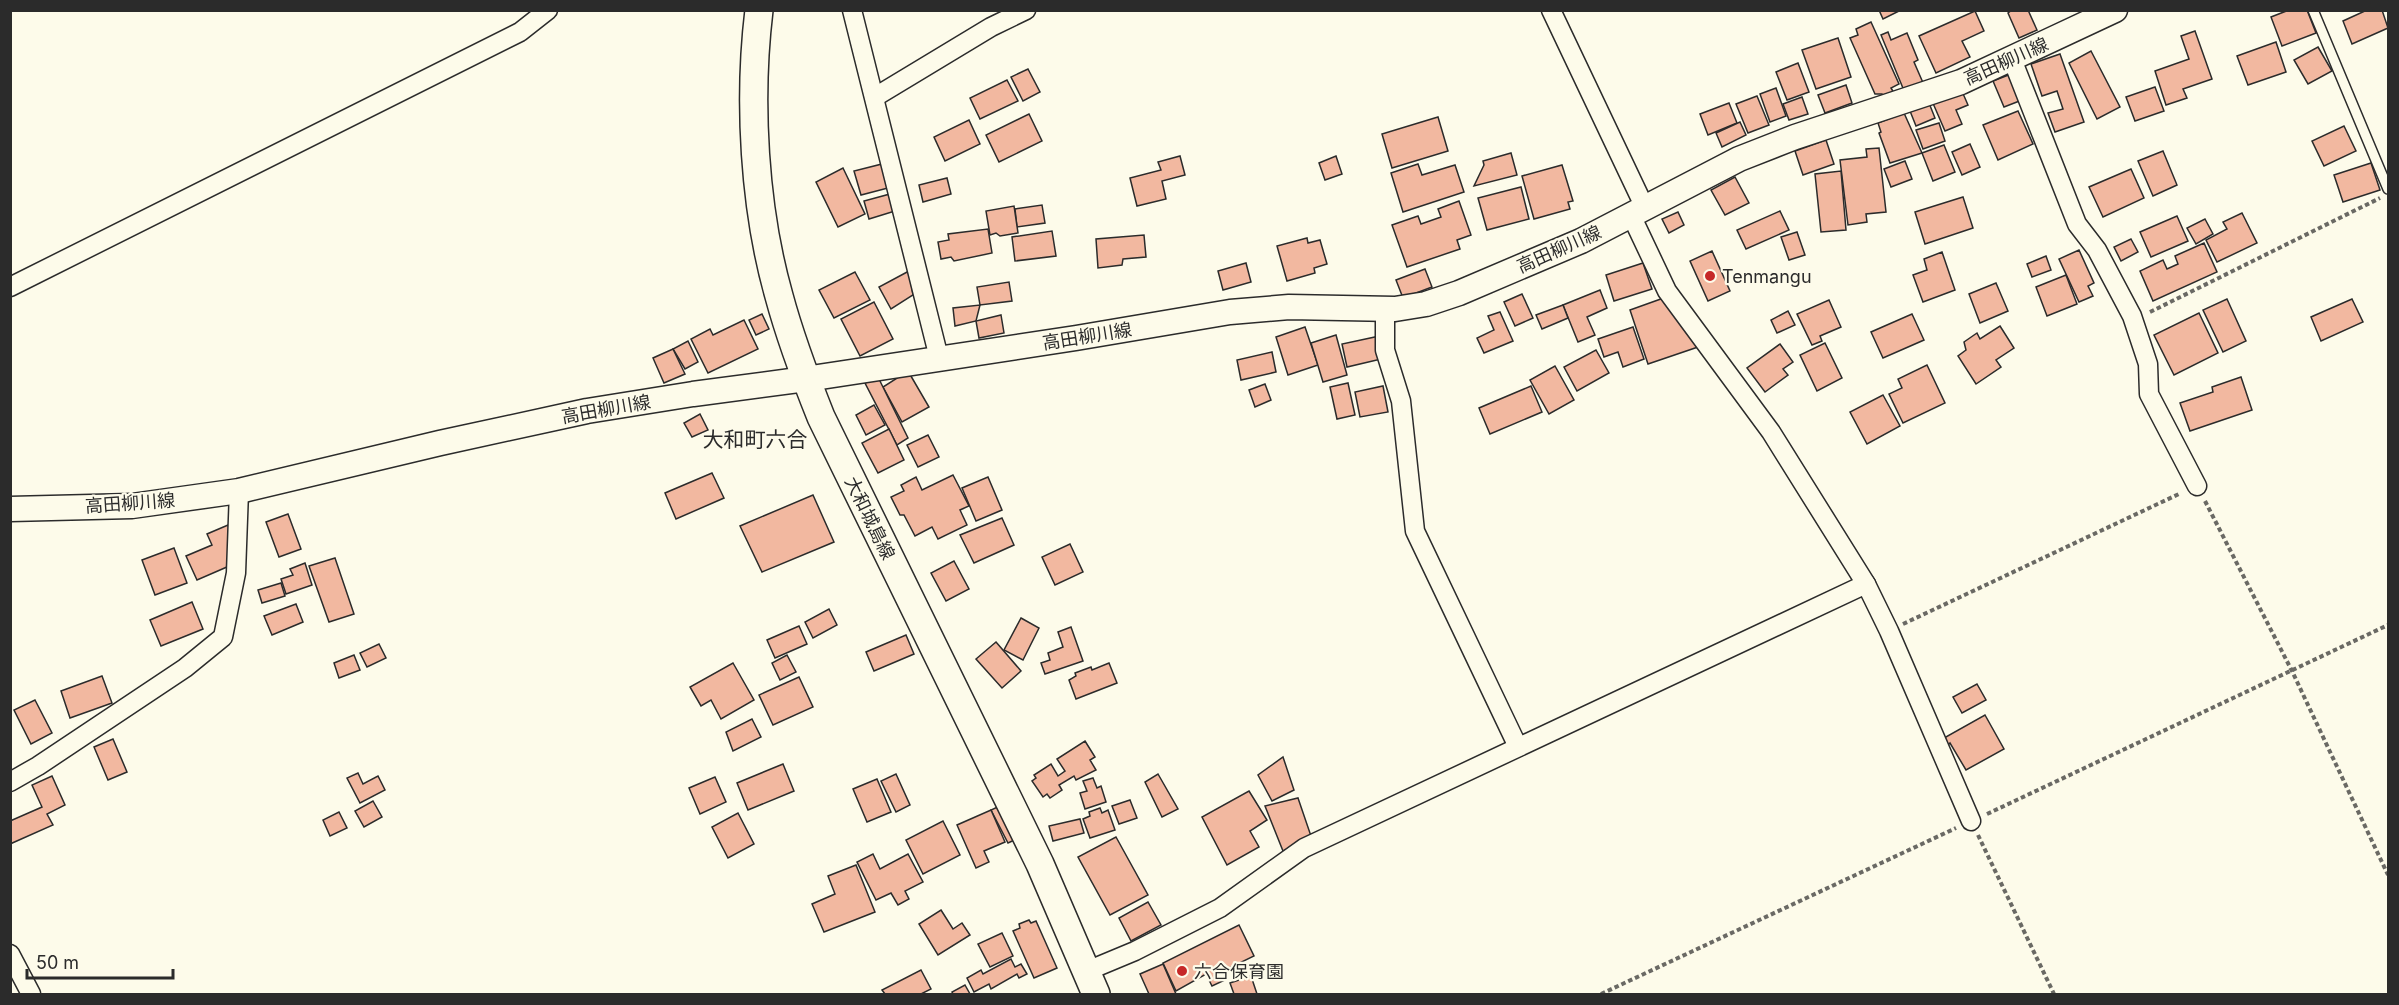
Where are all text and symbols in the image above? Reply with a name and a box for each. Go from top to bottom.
street label: 高田柳川線 [1961,33,2051,89]
street label: 高田柳川線 [1514,221,1604,277]
place label: Tenmangu [1722,266,1812,287]
marker: Tenmangu [1703,269,1717,283]
street label: 高田柳川線 [1041,319,1133,353]
street label: 高田柳川線 [560,391,652,427]
district label: 大和町六合 [703,427,808,452]
street label: 大和城島線 [841,473,899,563]
street label: 高田柳川線 [84,489,176,517]
scale bar [27,942,172,980]
text: 50 m [36,952,79,973]
place label: 六合保育園 [1194,961,1284,982]
marker: 六合保育園 [1175,964,1189,978]

